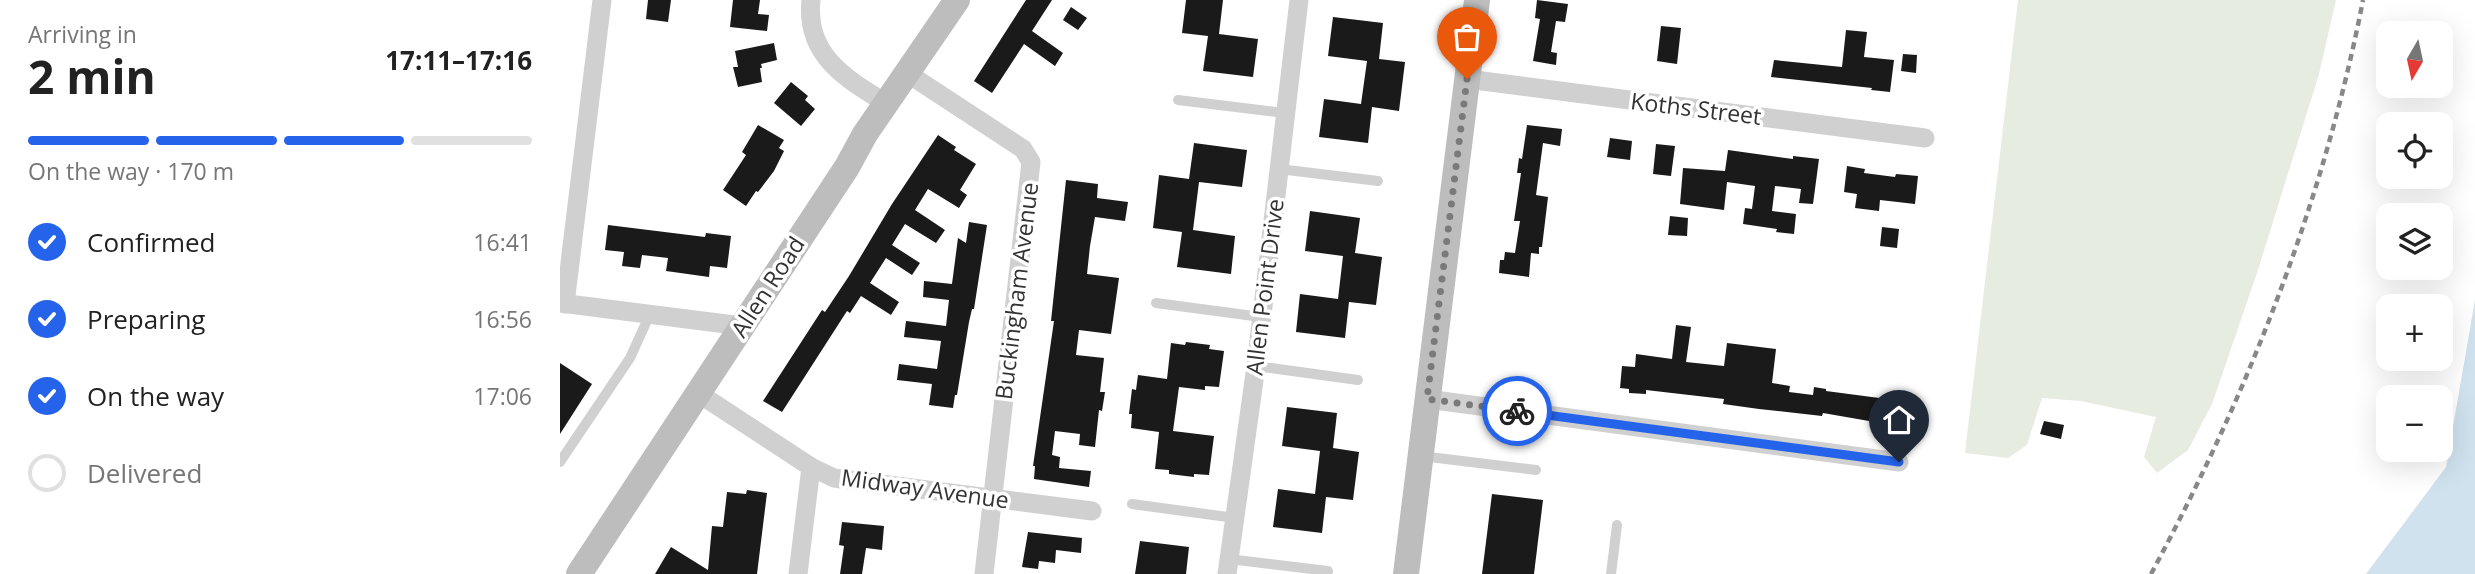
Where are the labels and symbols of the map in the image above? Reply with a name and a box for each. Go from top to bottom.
pin [1437,7,1497,79]
north arrow [2376,21,2454,98]
street label: Koths Street [1629,84,1763,132]
street label: Buckingham Avenue [987,180,1045,401]
street label: Allen Point Drive [1237,197,1291,377]
street label: Allen Road [723,230,812,343]
courier [1482,376,1552,446]
pin [1869,390,1929,462]
street label: Midway Avenue [839,460,1011,516]

